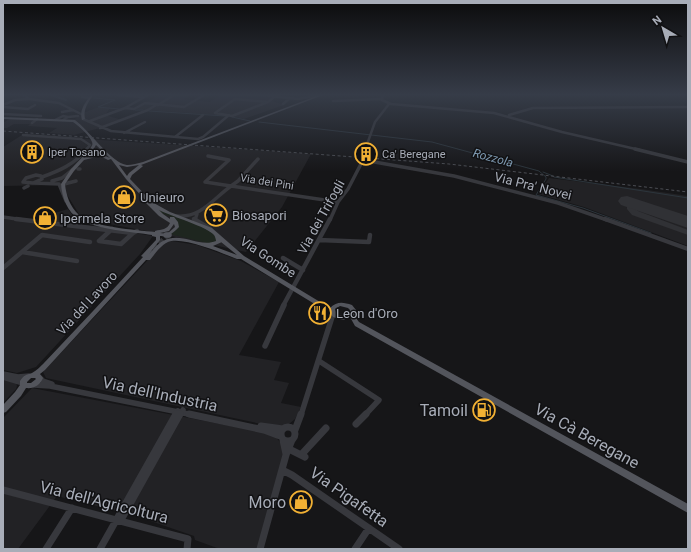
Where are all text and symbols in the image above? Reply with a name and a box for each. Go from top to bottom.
north arrow [643,8,683,48]
text: N [650,13,664,28]
building icon: Iper Tosano [19,139,45,165]
building icon: Ca' Beregane [353,141,379,167]
place label: Iper Tosano [48,146,106,159]
water label: Rozzola [471,146,515,170]
place label: Ca' Beregane [382,148,446,161]
street label: Via Pra' Novei [493,169,573,203]
street label: Via dei Pini [239,171,295,193]
street label: Via dei Trifogli [294,177,348,257]
shop icon: Unieuro [111,184,137,210]
place label: Unieuro [140,190,185,205]
supermarket icon: Biosapori [203,202,229,228]
shop icon: Ipermela Store [32,205,58,231]
place label: Biosapori [232,208,287,223]
place label: Ipermela Store [60,211,144,226]
street label: Via Gombe [237,233,299,281]
street label: Via del Lavoro [54,268,120,338]
restaurant icon: Leon d'Oro [307,300,333,326]
place label: Leon d'Oro [336,306,398,321]
street label: Via dell'Industria [101,373,219,415]
fuel station icon: Tamoil [471,397,497,423]
street label: Via Cà Beregane [531,399,643,473]
place label: Tamoil [420,401,468,420]
street label: Via Pigafetta [306,463,392,531]
street label: Via dell'Agricoltura [38,477,170,527]
shop icon: Moro [288,489,314,515]
place label: Moro [249,493,286,512]

